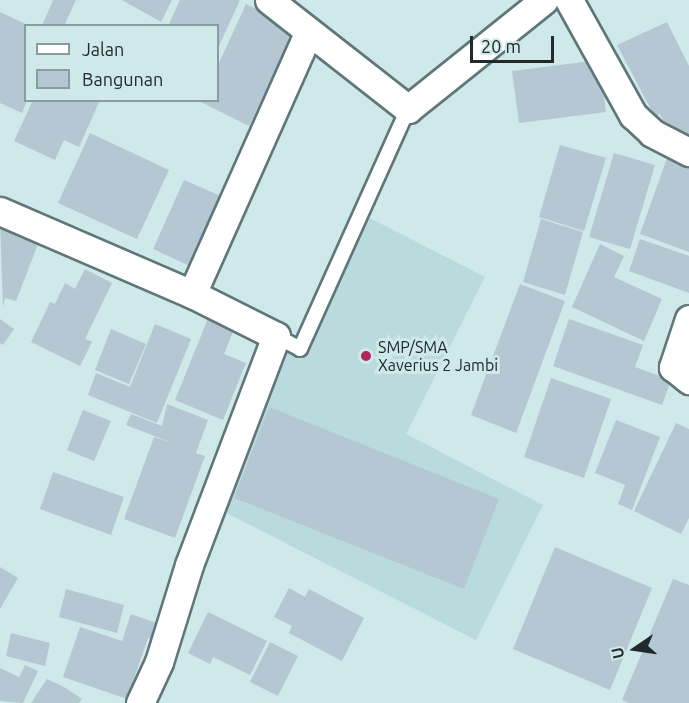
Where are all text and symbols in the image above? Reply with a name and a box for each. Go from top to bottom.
legend [24,24,219,102]
scale bar [473,24,557,62]
text: 20 m [481,36,521,56]
text: Jalan [82,39,124,59]
text: Bangunan [82,69,163,89]
place label: SMP/SMA Xaverius 2 Jambi [378,337,498,375]
marker: SMP/SMA Xaverius 2 Jambi [359,349,373,363]
north arrow [605,619,665,679]
text: U [607,646,627,661]

